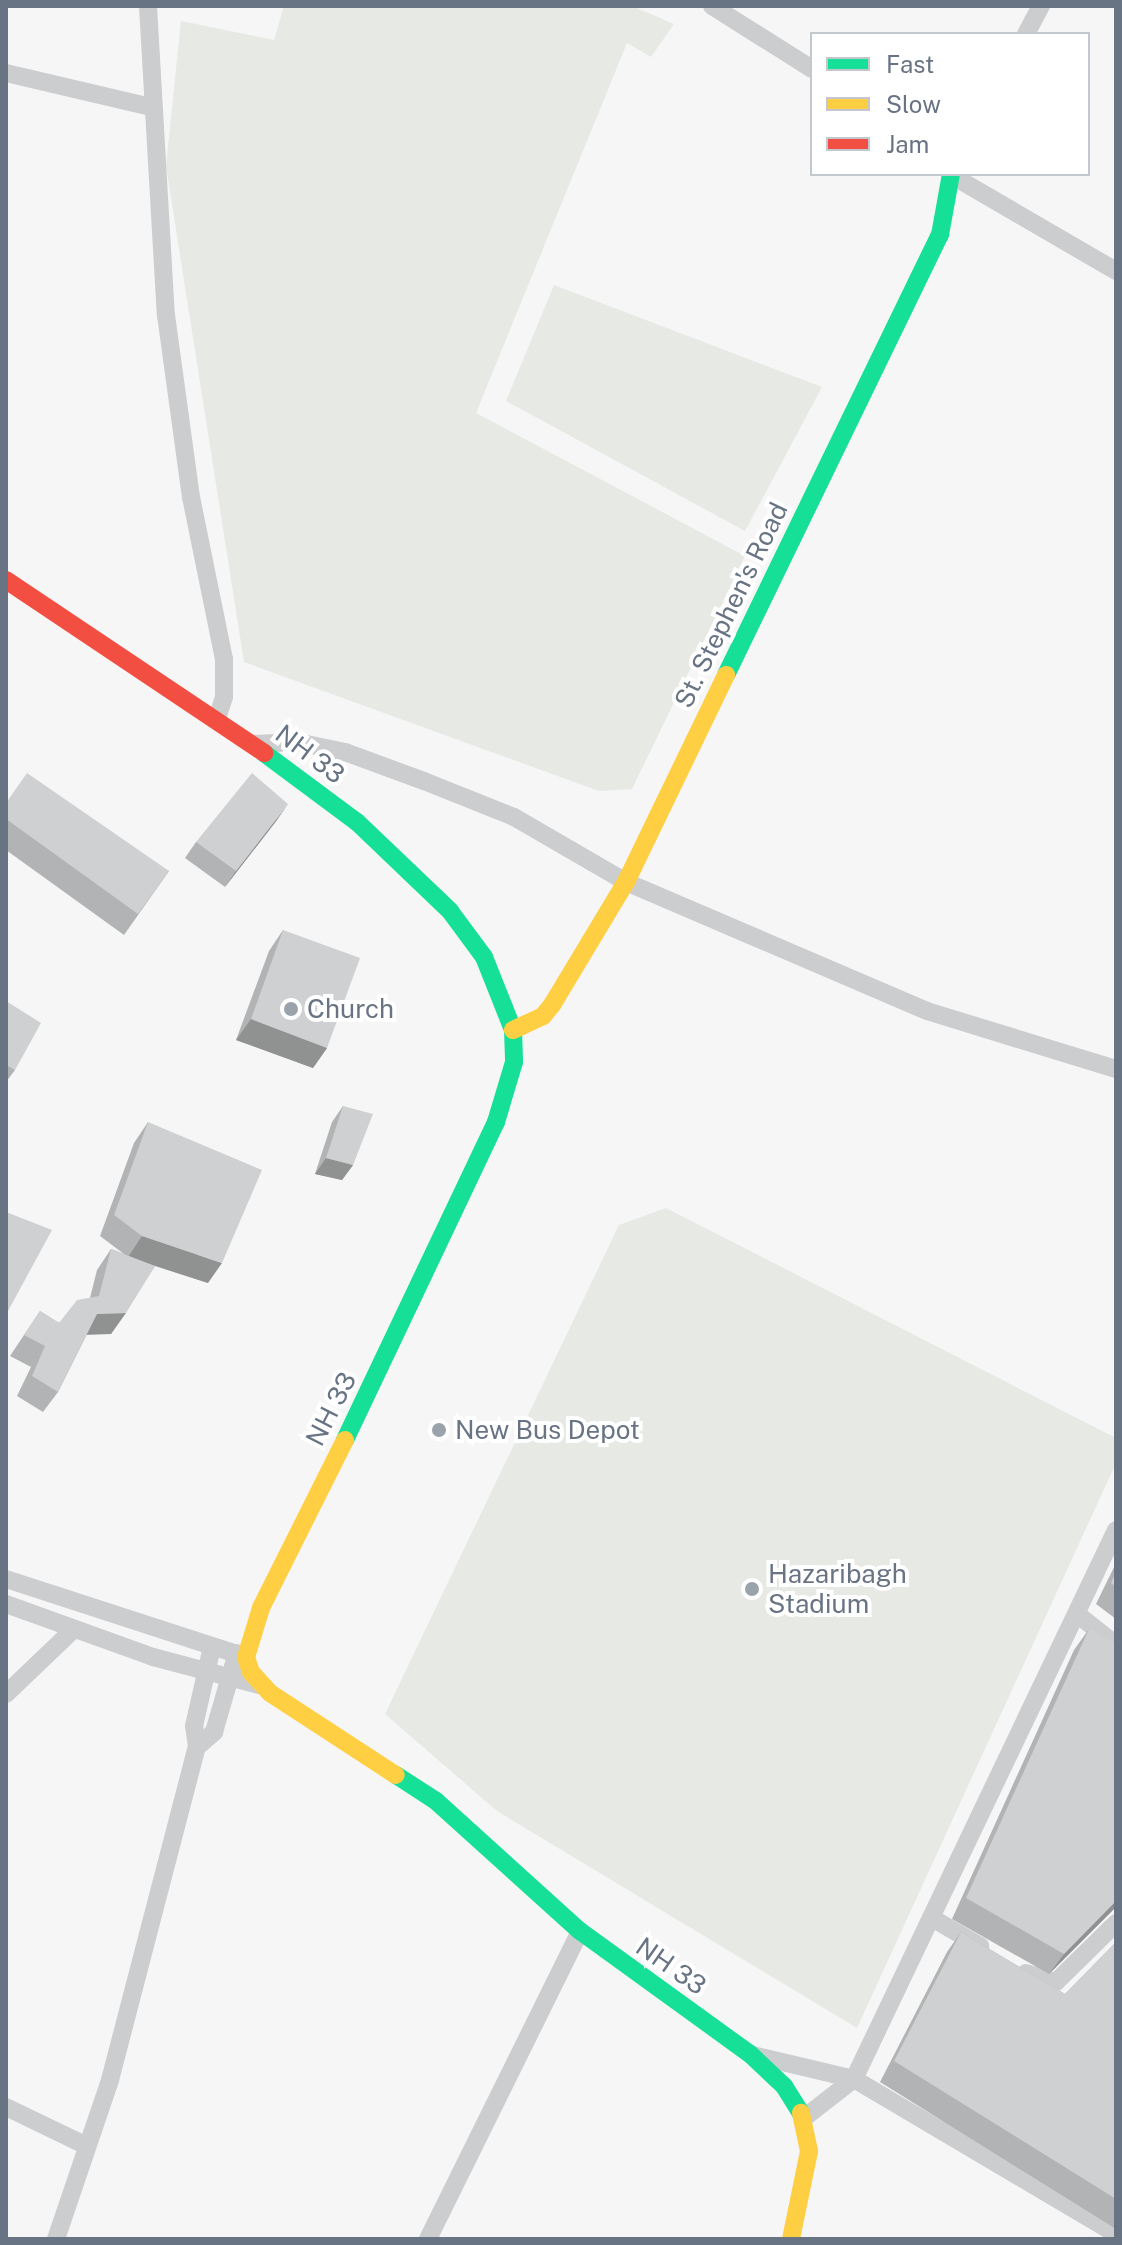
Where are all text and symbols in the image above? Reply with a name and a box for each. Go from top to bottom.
legend [810,32,1090,176]
text: Fast [886,50,934,78]
text: Slow [886,90,941,118]
text: Jam [886,130,929,158]
street label: St. Stephen's Road [668,497,794,713]
street label: NH 33 [269,718,351,790]
place label: Church [307,993,394,1025]
marker: Church [282,1000,300,1018]
street label: NH 33 [299,1367,363,1451]
place label: New Bus Depot [455,1414,640,1446]
marker: New Bus Depot [430,1421,448,1439]
place label: Hazaribagh Stadium [768,1558,907,1620]
marker: Hazaribagh Stadium [743,1580,761,1598]
street label: NH 33 [630,1931,712,2001]

